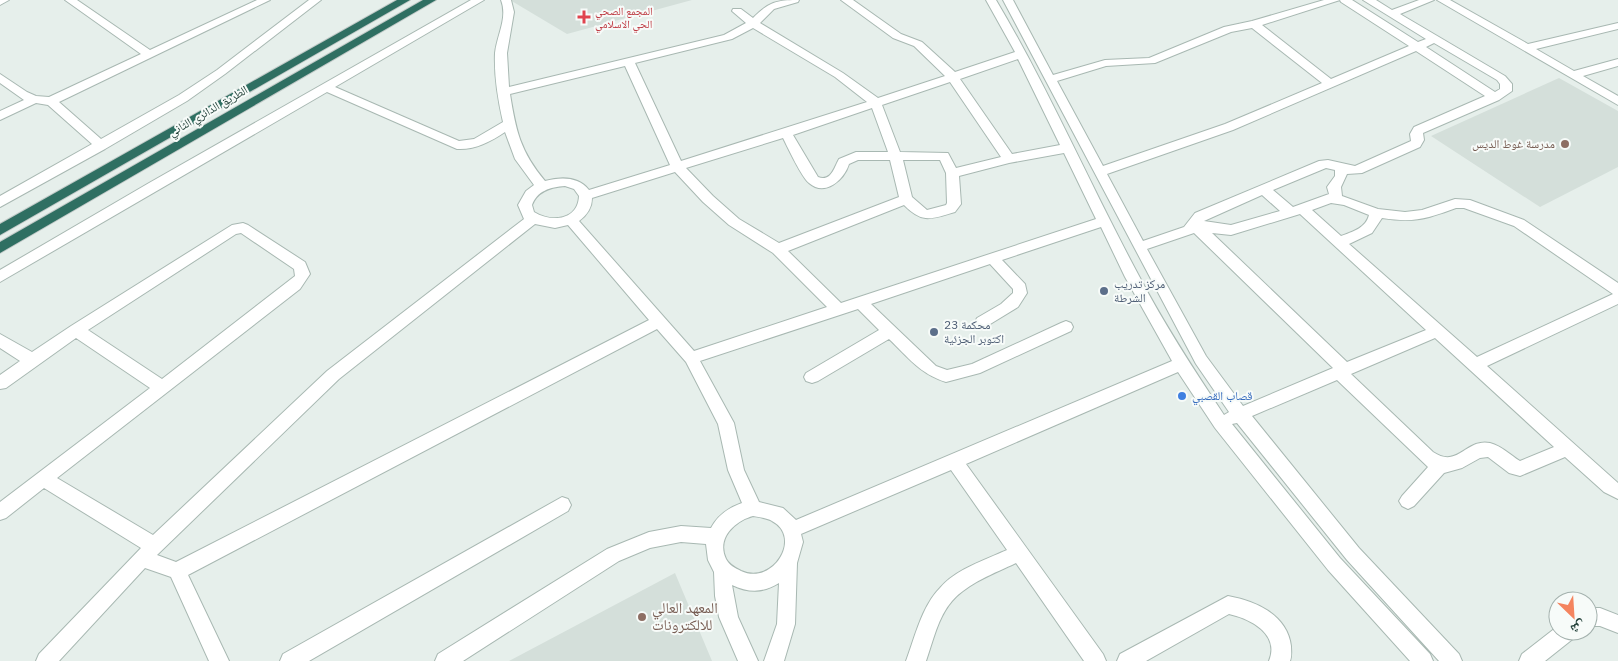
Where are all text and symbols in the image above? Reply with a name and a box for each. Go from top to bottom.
place label: المجمع الصحي الحي الاسلامي [595,4,653,33]
marker: المجمع الصحي الحي الاسلامي [577,10,591,24]
street label: الطريق الدائري الثاني [165,82,252,142]
place label: مدرسة غوط الديس [1472,136,1555,151]
marker: مدرسة غوط الديس [1559,138,1571,150]
place label: مركز تدريب الشرطة [1114,276,1165,305]
marker: مركز تدريب الشرطة [1098,285,1110,297]
place label: محكمة 23 اكتوبر الجزئية [944,317,1004,346]
marker: محكمة 23 اكتوبر الجزئية [928,326,940,338]
place label: قصاب القصبي [1192,388,1253,406]
marker: قصاب القصبي [1176,390,1188,402]
north arrow [1548,591,1598,641]
place label: المعهد العالي للالكترونات [652,598,718,634]
marker: المعهد العالي للالكترونات [636,611,648,623]
text: ش [1568,616,1589,639]

